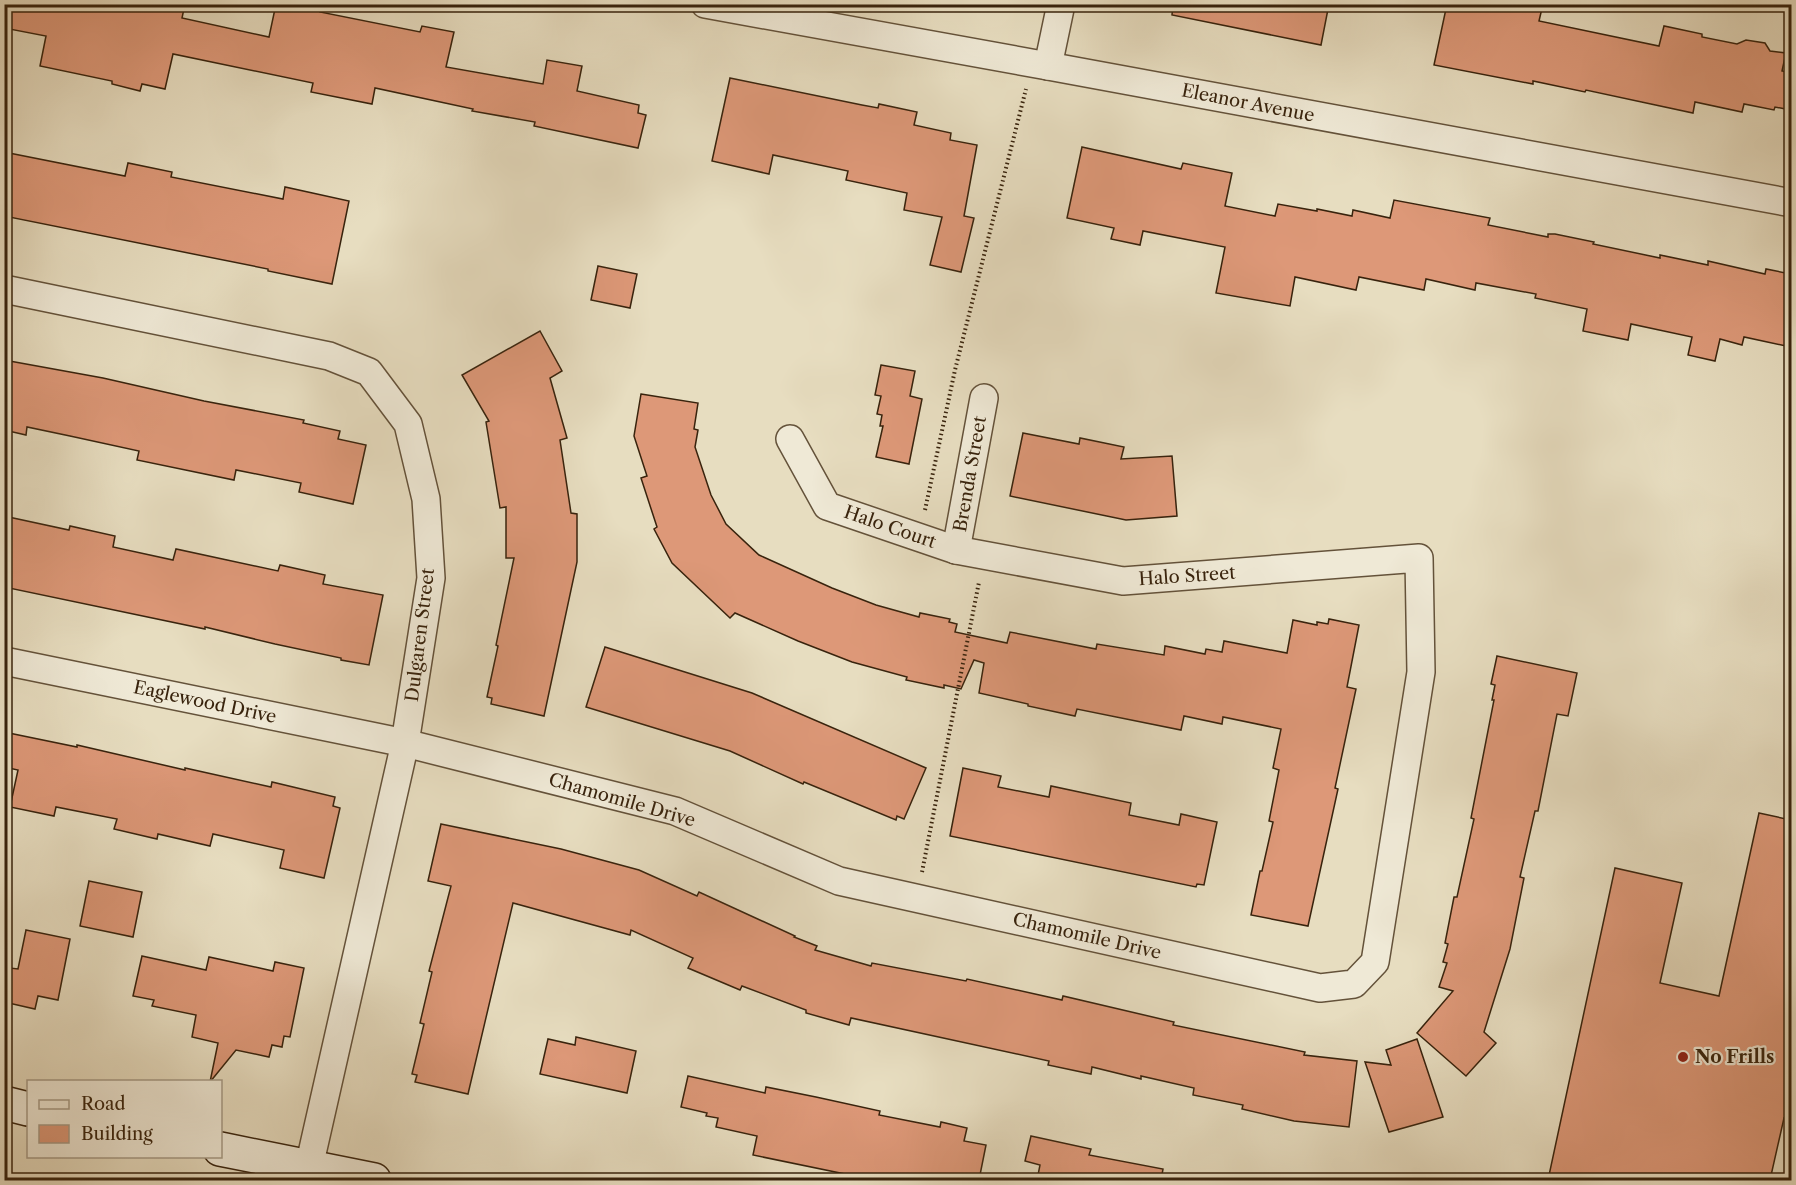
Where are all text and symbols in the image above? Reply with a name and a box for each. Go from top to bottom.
street label: Eleanor Avenue [1180,79,1316,127]
street label: Brenda Street [949,414,991,534]
street label: Halo Court [841,501,940,553]
street label: Halo Street [1138,562,1237,590]
street label: Dulgaren Street [401,566,439,703]
street label: Eaglewood Drive [132,676,278,728]
street label: Chamomile Drive [546,769,698,831]
street label: Chamomile Drive [1011,908,1163,964]
place label: No Frills [1695,1046,1774,1068]
marker: No Frills [1676,1050,1690,1064]
legend [27,1080,222,1158]
text: Road [81,1093,126,1115]
text: Building [81,1123,153,1145]

